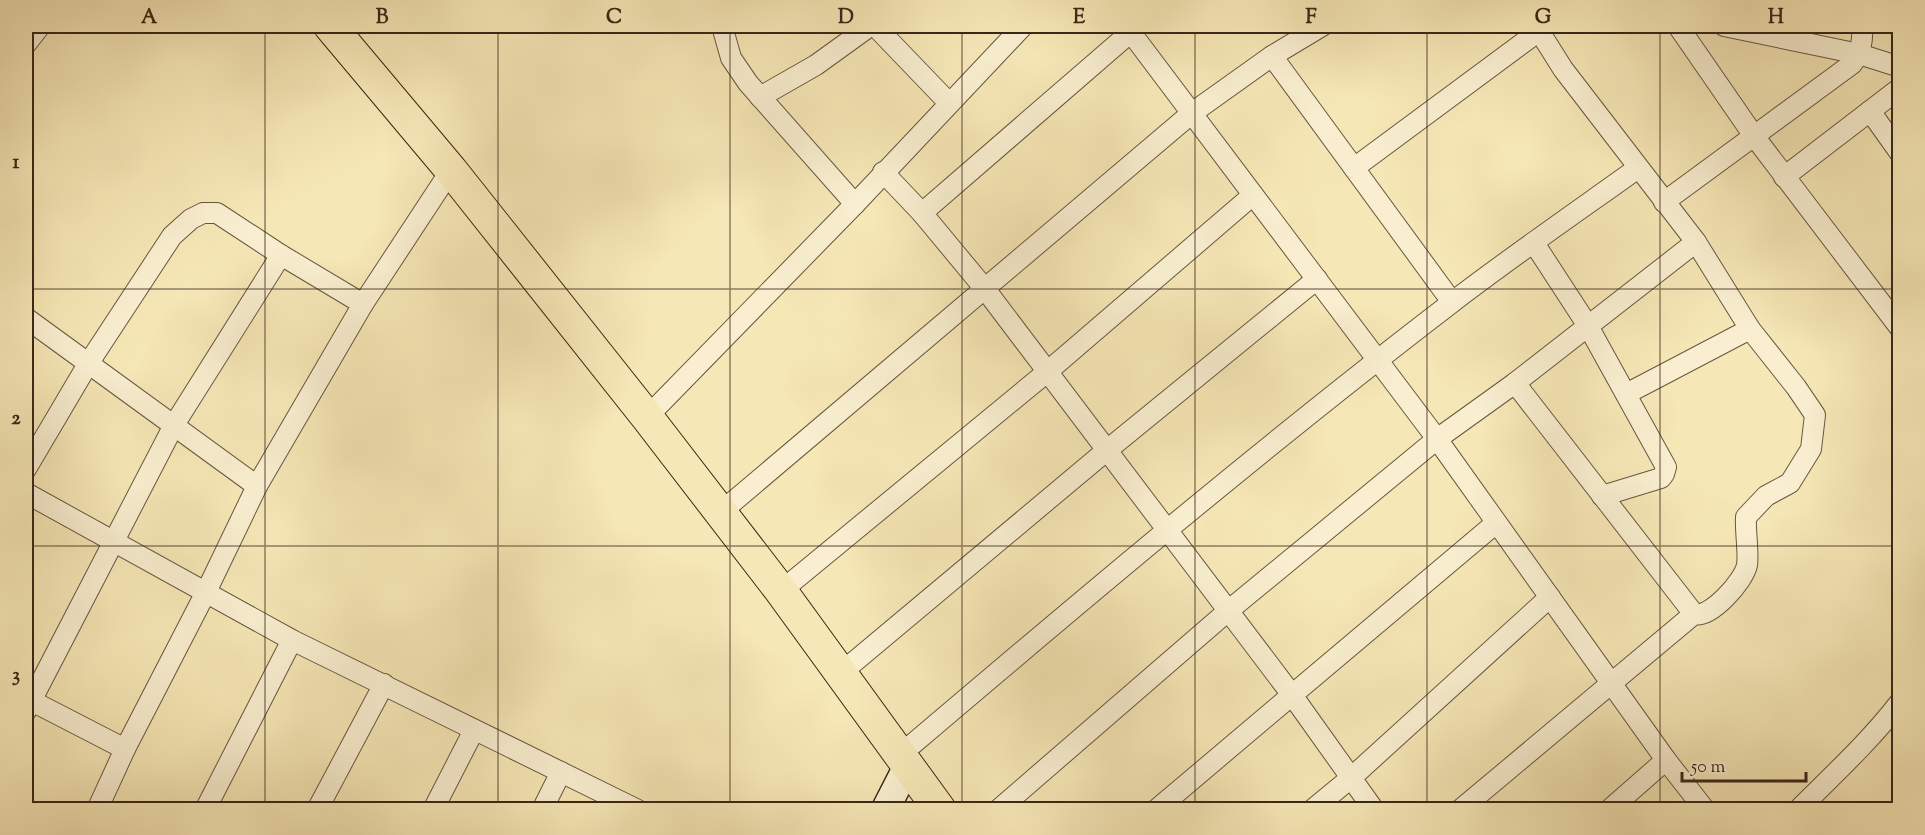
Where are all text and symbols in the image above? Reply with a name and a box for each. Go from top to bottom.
text: A [141,4,158,33]
text: B [376,4,389,33]
text: C [606,4,622,33]
text: D [838,4,854,33]
text: E [1073,4,1086,33]
text: F [1305,4,1317,33]
text: G [1535,4,1552,33]
text: H [1768,4,1784,33]
text: 1 [13,149,20,178]
text: 2 [11,405,21,434]
text: 3 [12,662,20,691]
scale bar [1682,745,1806,783]
text: 50 m [1690,755,1726,781]

